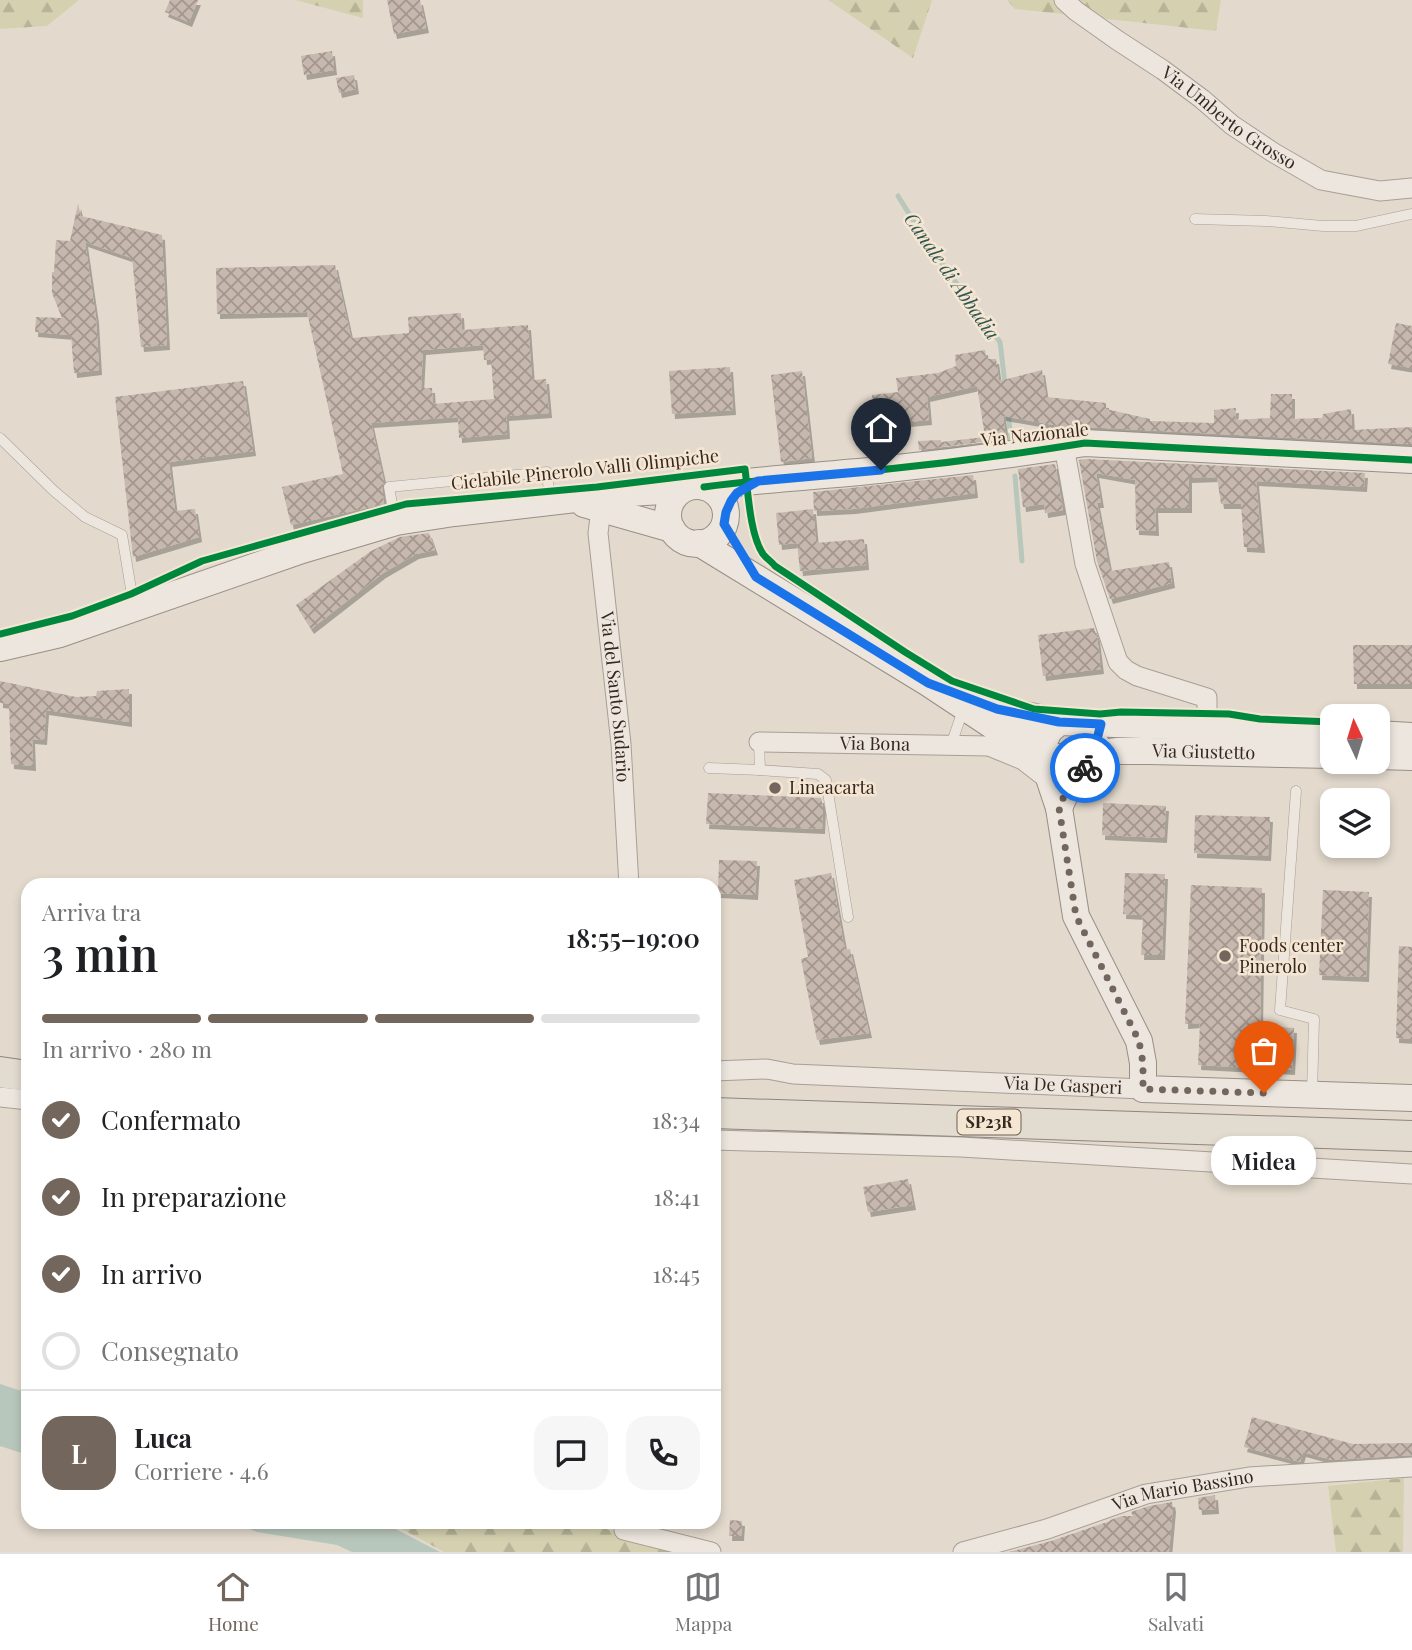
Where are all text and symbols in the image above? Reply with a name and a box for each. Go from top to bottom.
street label: Via Umberto Grosso [1156,59,1301,174]
water label: Canale di Abbadia [899,207,1006,344]
pin [851,398,911,470]
icon: home [862,409,900,447]
street label: Via Nazionale [979,416,1090,452]
street label: Ciclabile Pinerolo Valli Olimpiche [450,443,720,495]
street label: Via del Santo Sudario [596,609,636,783]
north arrow [1320,704,1390,774]
map controls [1320,704,1390,858]
street label: Via Bona [839,730,910,756]
courier [1050,733,1120,803]
street label: Via Giustetto [1151,738,1256,764]
icon: bike [1066,749,1104,787]
place label: Lineacarta [789,775,875,799]
marker: Lineacarta [767,780,783,796]
button: layers [1320,788,1390,858]
text: Arriva tra [42,896,141,927]
text: 18:55–19:00 [566,920,700,955]
text: 3 min [42,922,158,984]
place label: Foods center Pinerolo [1239,933,1344,978]
marker: Foods center Pinerolo [1217,948,1233,964]
pin [1234,1021,1294,1093]
icon: bag [1245,1032,1283,1070]
text: In arrivo · 280 m [42,1033,212,1064]
street label: Via De Gasperi [1003,1070,1123,1099]
icon: check [42,1101,80,1139]
text: Confermato [101,1102,241,1137]
text: 18:34 [652,1104,700,1135]
road number: SP23R [958,1110,1020,1134]
callout: Midea [1212,1135,1316,1184]
text: Midea [1231,1145,1296,1176]
icon: check [42,1178,80,1216]
text: In preparazione [101,1179,287,1214]
text: 18:41 [654,1181,700,1212]
icon: check [42,1255,80,1293]
text: In arrivo [101,1256,202,1291]
text: 18:45 [653,1258,700,1289]
text: Consegnato [101,1333,239,1368]
button: chat [534,1416,608,1490]
button: phone [626,1416,700,1490]
text: Luca [134,1420,192,1455]
text: L [71,1436,87,1471]
text: Corriere · 4.6 [134,1455,269,1486]
street label: Via Mario Bassino [1108,1463,1255,1516]
tab: Home [208,1568,259,1636]
tab: Mappa [675,1568,732,1636]
tab: Salvati [1148,1568,1204,1636]

